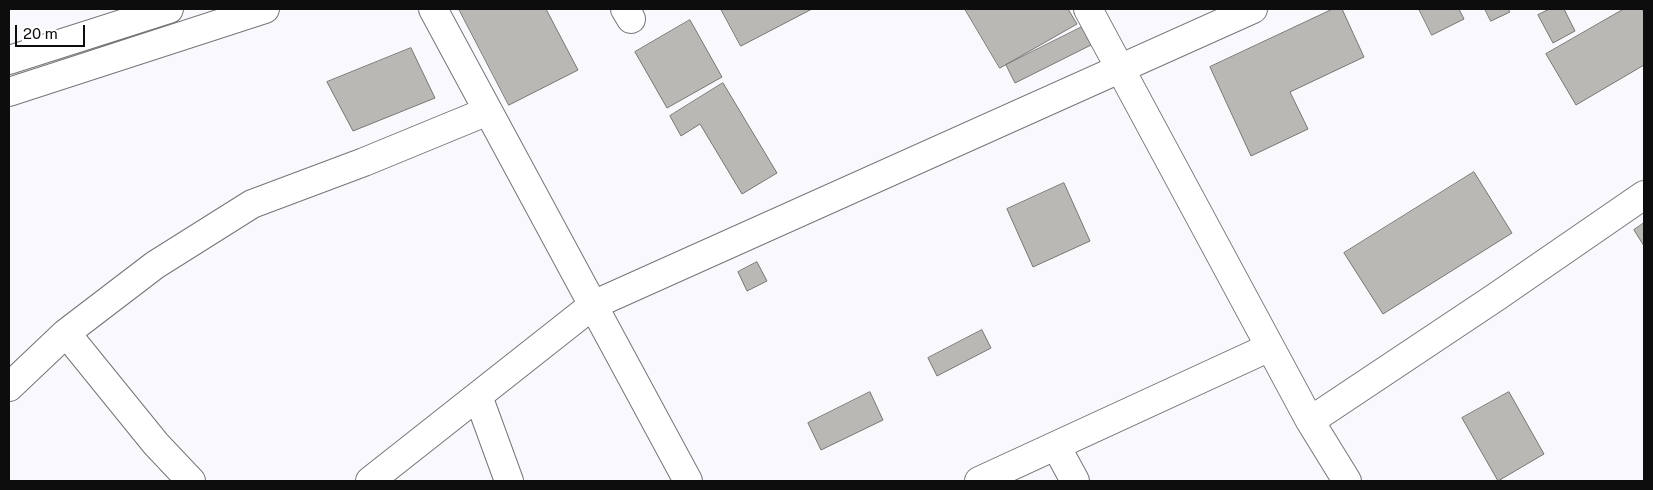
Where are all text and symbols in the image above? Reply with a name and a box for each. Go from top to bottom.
scale bar [18,15,88,47]
text: 20 m [23,25,58,42]

